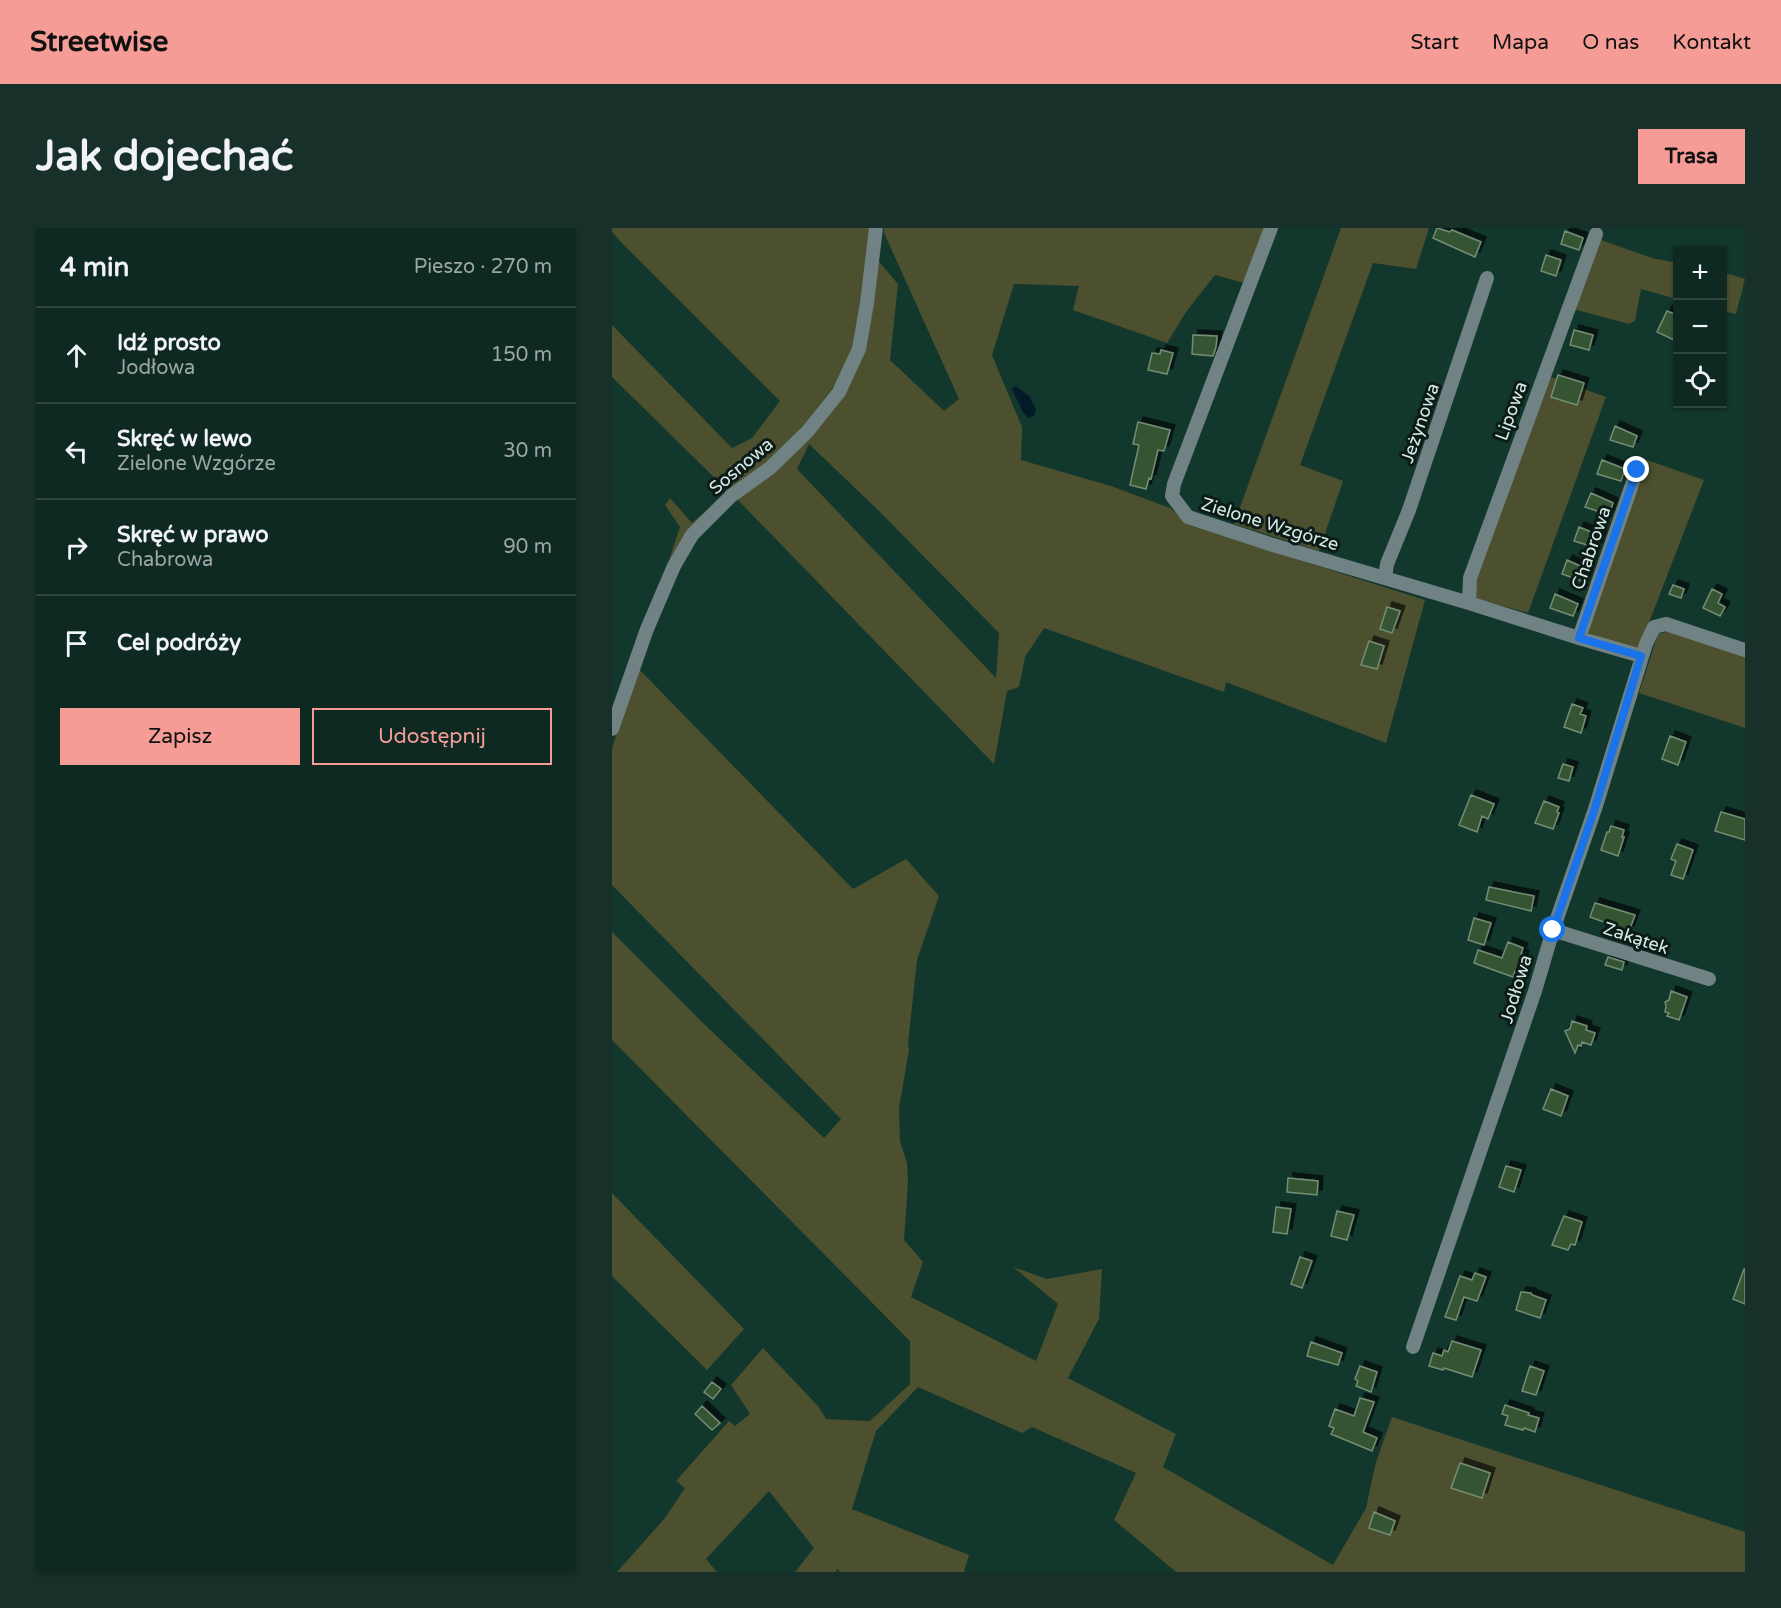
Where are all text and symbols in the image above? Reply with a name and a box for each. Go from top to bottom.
text: Streetwise [30,25,168,59]
text: Start [1411,30,1459,55]
text: Mapa [1492,30,1549,55]
text: O nas [1582,30,1639,55]
text: Kontakt [1672,30,1751,55]
button: Trasa [1638,129,1745,184]
text: Jak dojechać [36,131,293,182]
map controls [1673,246,1727,408]
button: + [1673,246,1727,300]
text: 4 min [60,252,129,283]
text: Pieszo · 270 m [414,255,552,279]
button: − [1673,300,1727,354]
text: Idź prosto [117,330,221,356]
icon: ahead [60,339,93,372]
text: 150 m [491,343,552,367]
button: locate [1673,354,1727,408]
text: Jodłowa [117,356,195,380]
street label: Lipowa [1490,378,1532,444]
street label: Jeżynowa [1396,380,1444,466]
text: Skręć w lewo [117,426,252,452]
street label: Sosnowa [705,433,777,499]
icon: left [60,435,93,468]
text: 30 m [503,439,552,463]
text: Zielone Wzgórze [117,452,276,476]
route end [1623,456,1649,482]
street label: Zielone Wzgórze [1198,493,1342,555]
street label: Chabrowa [1566,503,1616,593]
text: Skręć w prawo [117,522,269,548]
icon: right [60,531,93,564]
text: 90 m [503,535,552,559]
text: Chabrowa [117,548,213,572]
icon: arrive [60,627,93,660]
text: Cel podróży [117,630,241,656]
button: Zapisz [60,708,300,765]
button: Udostępnij [312,708,552,765]
route start [1539,916,1565,942]
street label: Zakątek [1600,917,1672,959]
street label: Jodłowa [1495,952,1537,1026]

